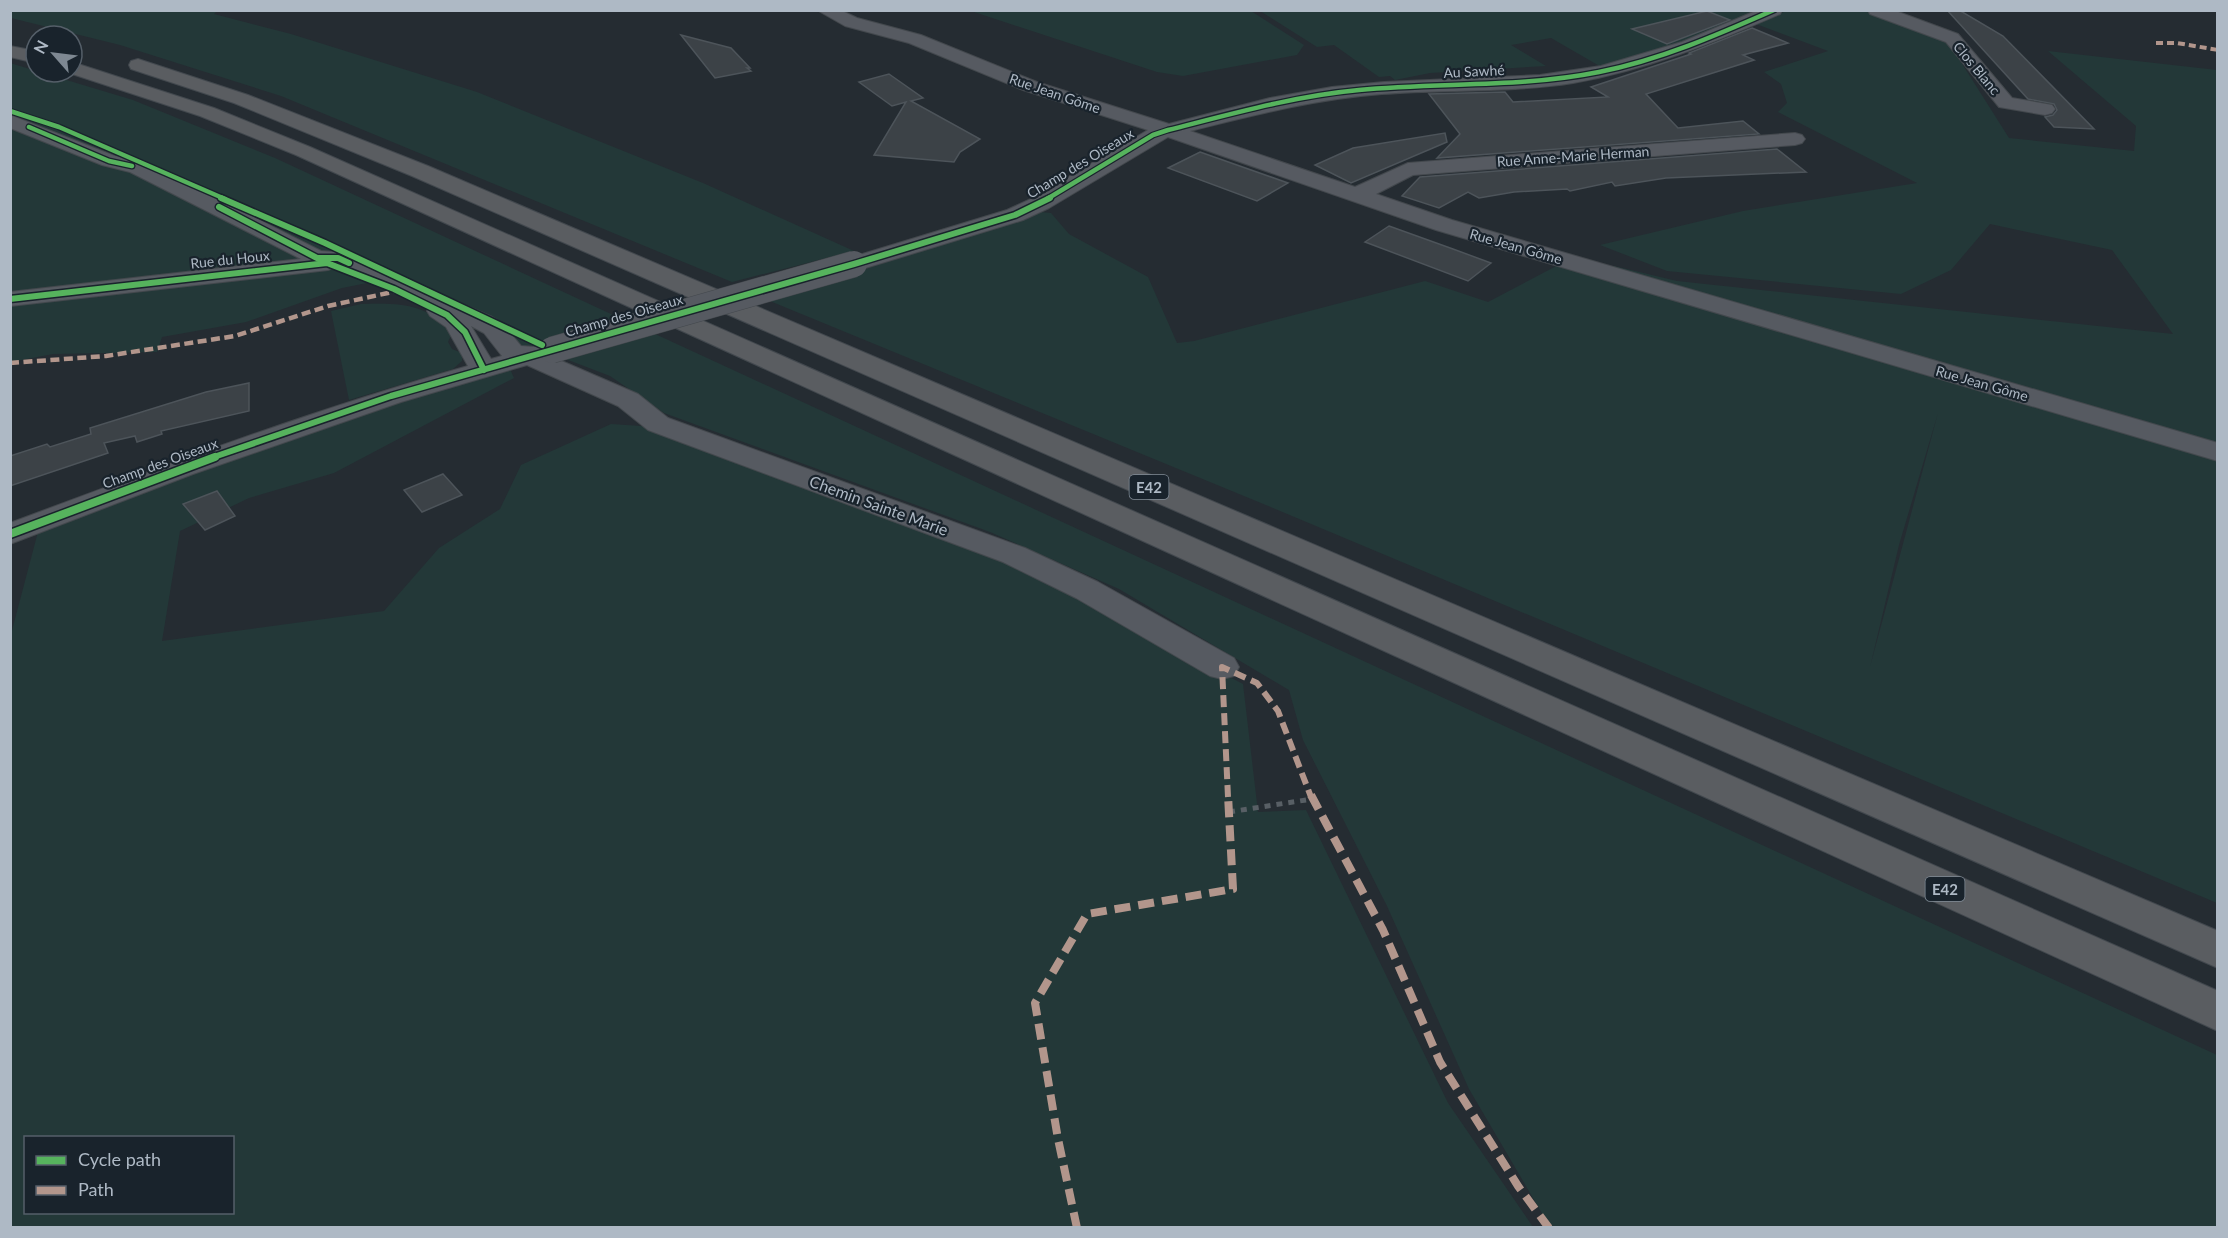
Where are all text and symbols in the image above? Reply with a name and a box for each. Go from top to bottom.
north arrow [24,24,84,84]
text: N [29,37,52,57]
street label: Clos Blanc [1950,38,2004,98]
street label: Au Sawhé [1443,61,1505,81]
street label: Rue Jean Gôme [1007,69,1103,117]
street label: Champ des Oiseaux [1024,124,1137,202]
street label: Rue Anne-Marie Herman [1496,142,1650,170]
street label: Rue Jean Gôme [1468,225,1564,267]
street label: Rue du Houx [189,246,271,272]
street label: Champ des Oiseaux [563,290,685,340]
street label: Rue Jean Gôme [1934,362,2030,404]
street label: Champ des Oiseaux [100,434,220,492]
street label: Chemin Sainte Marie [807,471,951,539]
road number: E42 [1130,475,1168,499]
road number: E42 [1926,877,1964,901]
legend [24,1136,234,1214]
text: Cycle path [78,1148,161,1170]
text: Path [78,1178,114,1200]

